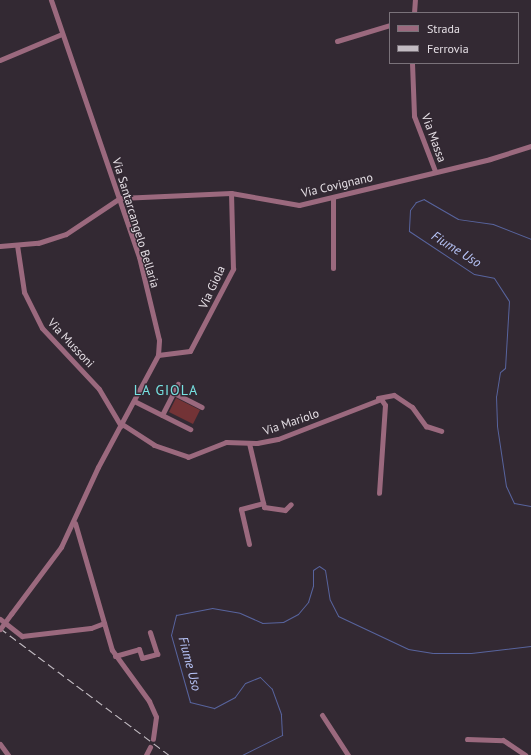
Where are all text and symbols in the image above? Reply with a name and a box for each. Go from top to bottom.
legend [389,12,519,64]
text: Strada [427,21,460,36]
text: Ferrovia [427,41,469,56]
street label: Via Massa [419,112,449,164]
street label: Via Santarcangelo Bellaria [109,156,163,290]
street label: Via Covignano [300,170,374,200]
water label: Fiume Uso [428,229,484,271]
street label: Via Giola [196,263,228,311]
street label: Via Mussoni [45,316,97,370]
district label: LA GIOLA [134,382,198,398]
street label: Via Mariolo [261,406,321,438]
water label: Fiume Uso [174,635,204,693]

